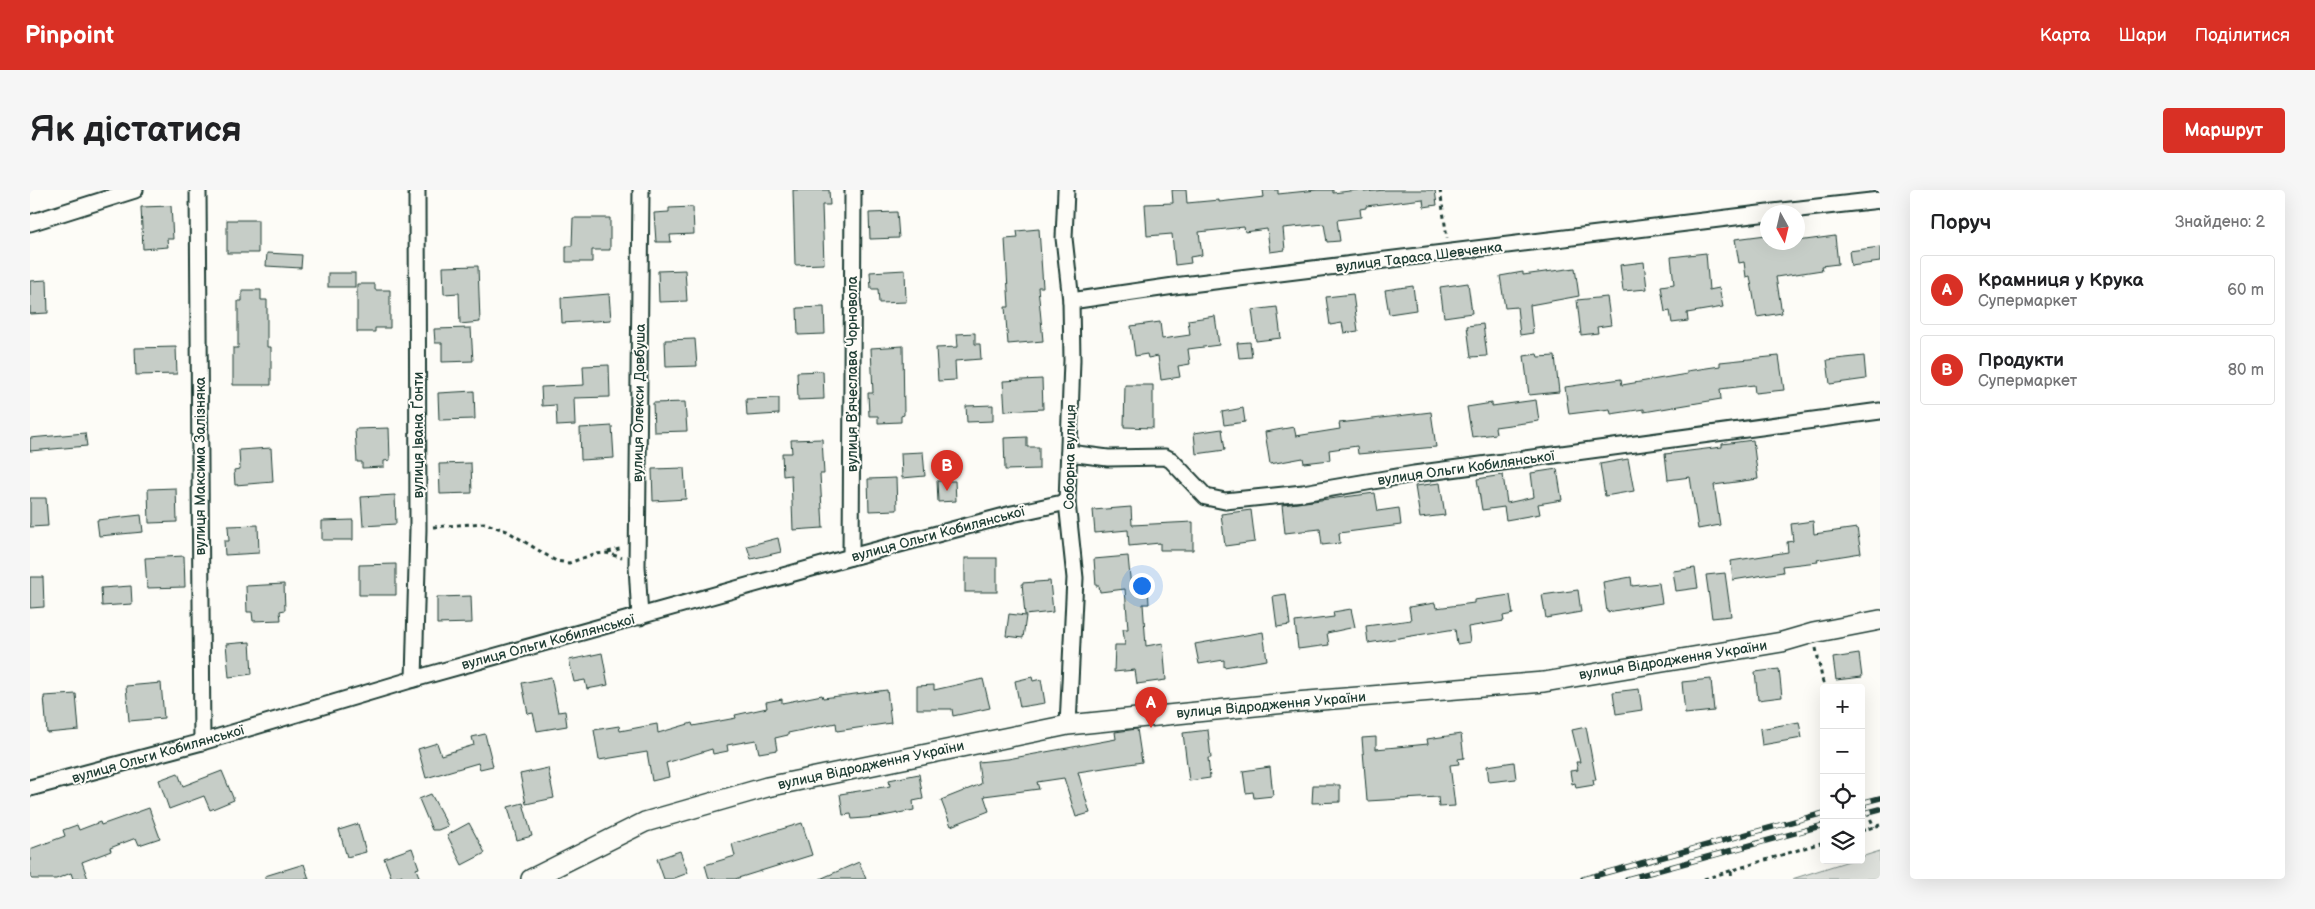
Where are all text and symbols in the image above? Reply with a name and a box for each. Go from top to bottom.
text: Pinpoint [25,21,114,50]
text: Карта [2040,25,2090,46]
text: Шари [2118,25,2167,46]
text: Поділитися [2195,25,2290,46]
button: Маршрут [2163,108,2285,153]
text: Як дістатися [30,109,242,152]
north arrow [1760,205,1805,250]
text: Поруч [1930,210,1991,235]
text: Знайдено: 2 [2175,213,2265,232]
street label: вулиця Тараса Шевченка [1335,238,1504,276]
text: Крамниця у Крука [1978,269,2143,292]
street label: вулиця Вʼячеслава Чорновола [844,275,861,472]
text: A [1942,281,1952,300]
text: 60 m [2227,281,2264,300]
text: Супермаркет [1978,292,2077,311]
street label: вулиця Олекси Довбуша [629,323,649,482]
text: Продукти [1978,349,2064,372]
text: B [1941,361,1953,380]
text: 80 m [2228,361,2264,380]
street label: вулиця Івана Ґонти [410,372,427,498]
text: Супермаркет [1978,372,2077,391]
street label: вулиця Максима Залізняка [192,376,209,555]
street label: Соборна вулиця [1061,404,1079,510]
street label: вулиця Ольги Кобилянської [1376,447,1556,489]
pin: B [931,450,963,491]
street label: вулиця Ольги Кобилянської [850,503,1027,565]
your location [1129,573,1155,599]
street label: вулиця Ольги Кобилянської [460,611,637,673]
street label: вулиця Відродження України [1578,637,1768,683]
map controls [1820,684,1865,864]
button: + [1820,684,1865,729]
pin: A [1135,687,1167,728]
street label: вулиця Відродження України [1175,688,1367,722]
street label: вулиця Ольги Кобилянської [70,721,247,787]
button: − [1820,729,1865,774]
street label: вулиця Відродження України [776,737,966,793]
button: locate [1820,774,1865,819]
button: layers [1820,819,1865,864]

